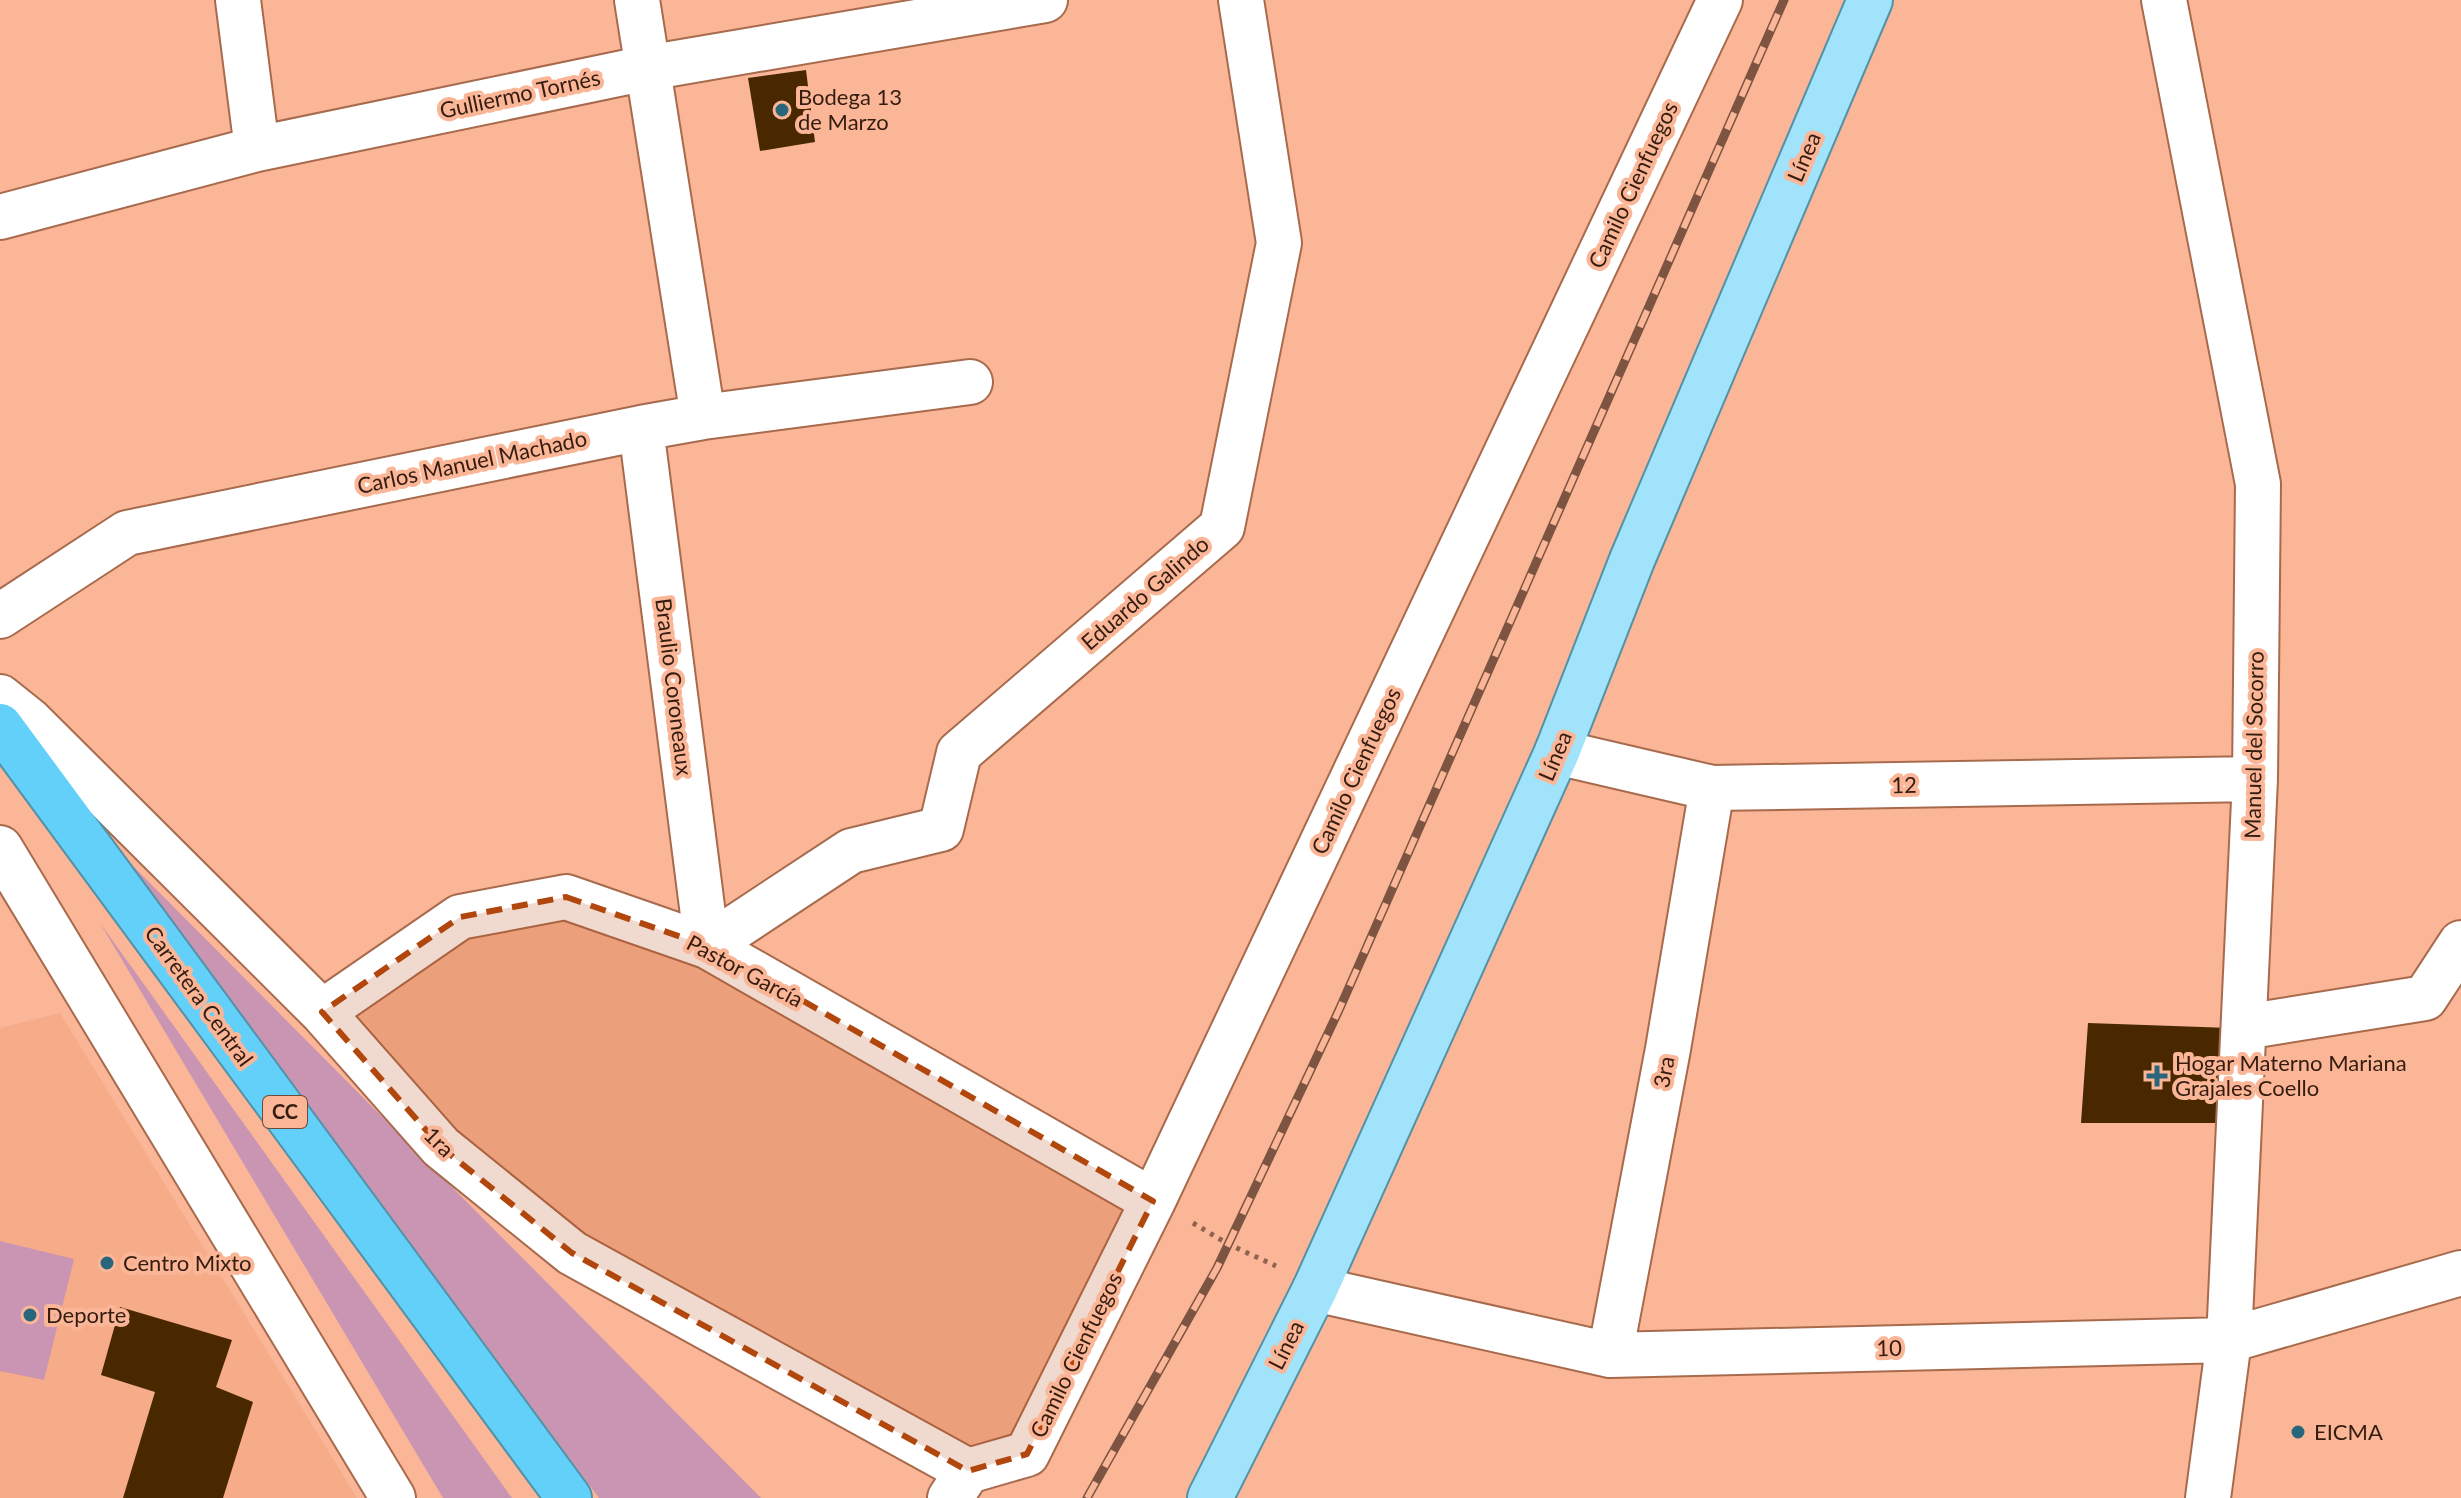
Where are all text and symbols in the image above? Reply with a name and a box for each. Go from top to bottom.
street label: Gulliermo Tornés [437,63,603,124]
place label: Bodega 13 de Marzo [798,83,902,135]
street label: Camilo Cienfuegos [1582,97,1683,272]
marker: Bodega 13 de Marzo [773,101,791,119]
street label: Línea [1781,128,1826,186]
street label: Carlos Manuel Machado [355,424,589,499]
street label: Eduardo Galindo [1075,530,1214,655]
street label: Braulio Coroneaux [650,597,699,777]
street label: Manuel del Socorro [2238,651,2269,839]
street label: Camilo Cienfuegos [1305,683,1406,858]
street label: Línea [1532,727,1577,785]
street label: 12 [1891,771,1917,798]
street label: Carretera Central [140,920,259,1071]
street label: Pastor García [682,929,808,1013]
place label: Hogar Materno Mariana Grajales Coello [2175,1049,2407,1101]
street label: 3ra [1647,1054,1680,1090]
marker: Hogar Materno Mariana Grajales Coello [2146,1065,2168,1087]
road number: CC [263,1096,307,1128]
street label: 1ra [419,1121,460,1162]
place label: Centro Mixto [123,1249,252,1276]
marker: Centro Mixto [98,1254,116,1272]
street label: Camilo Cienfuegos [1024,1268,1127,1442]
place label: Deporte [46,1301,126,1328]
marker: Deporte [21,1306,39,1324]
street label: Línea [1262,1316,1309,1374]
street label: 10 [1876,1334,1902,1361]
place label: EICMA [2314,1418,2383,1445]
marker: EICMA [2289,1423,2307,1441]

